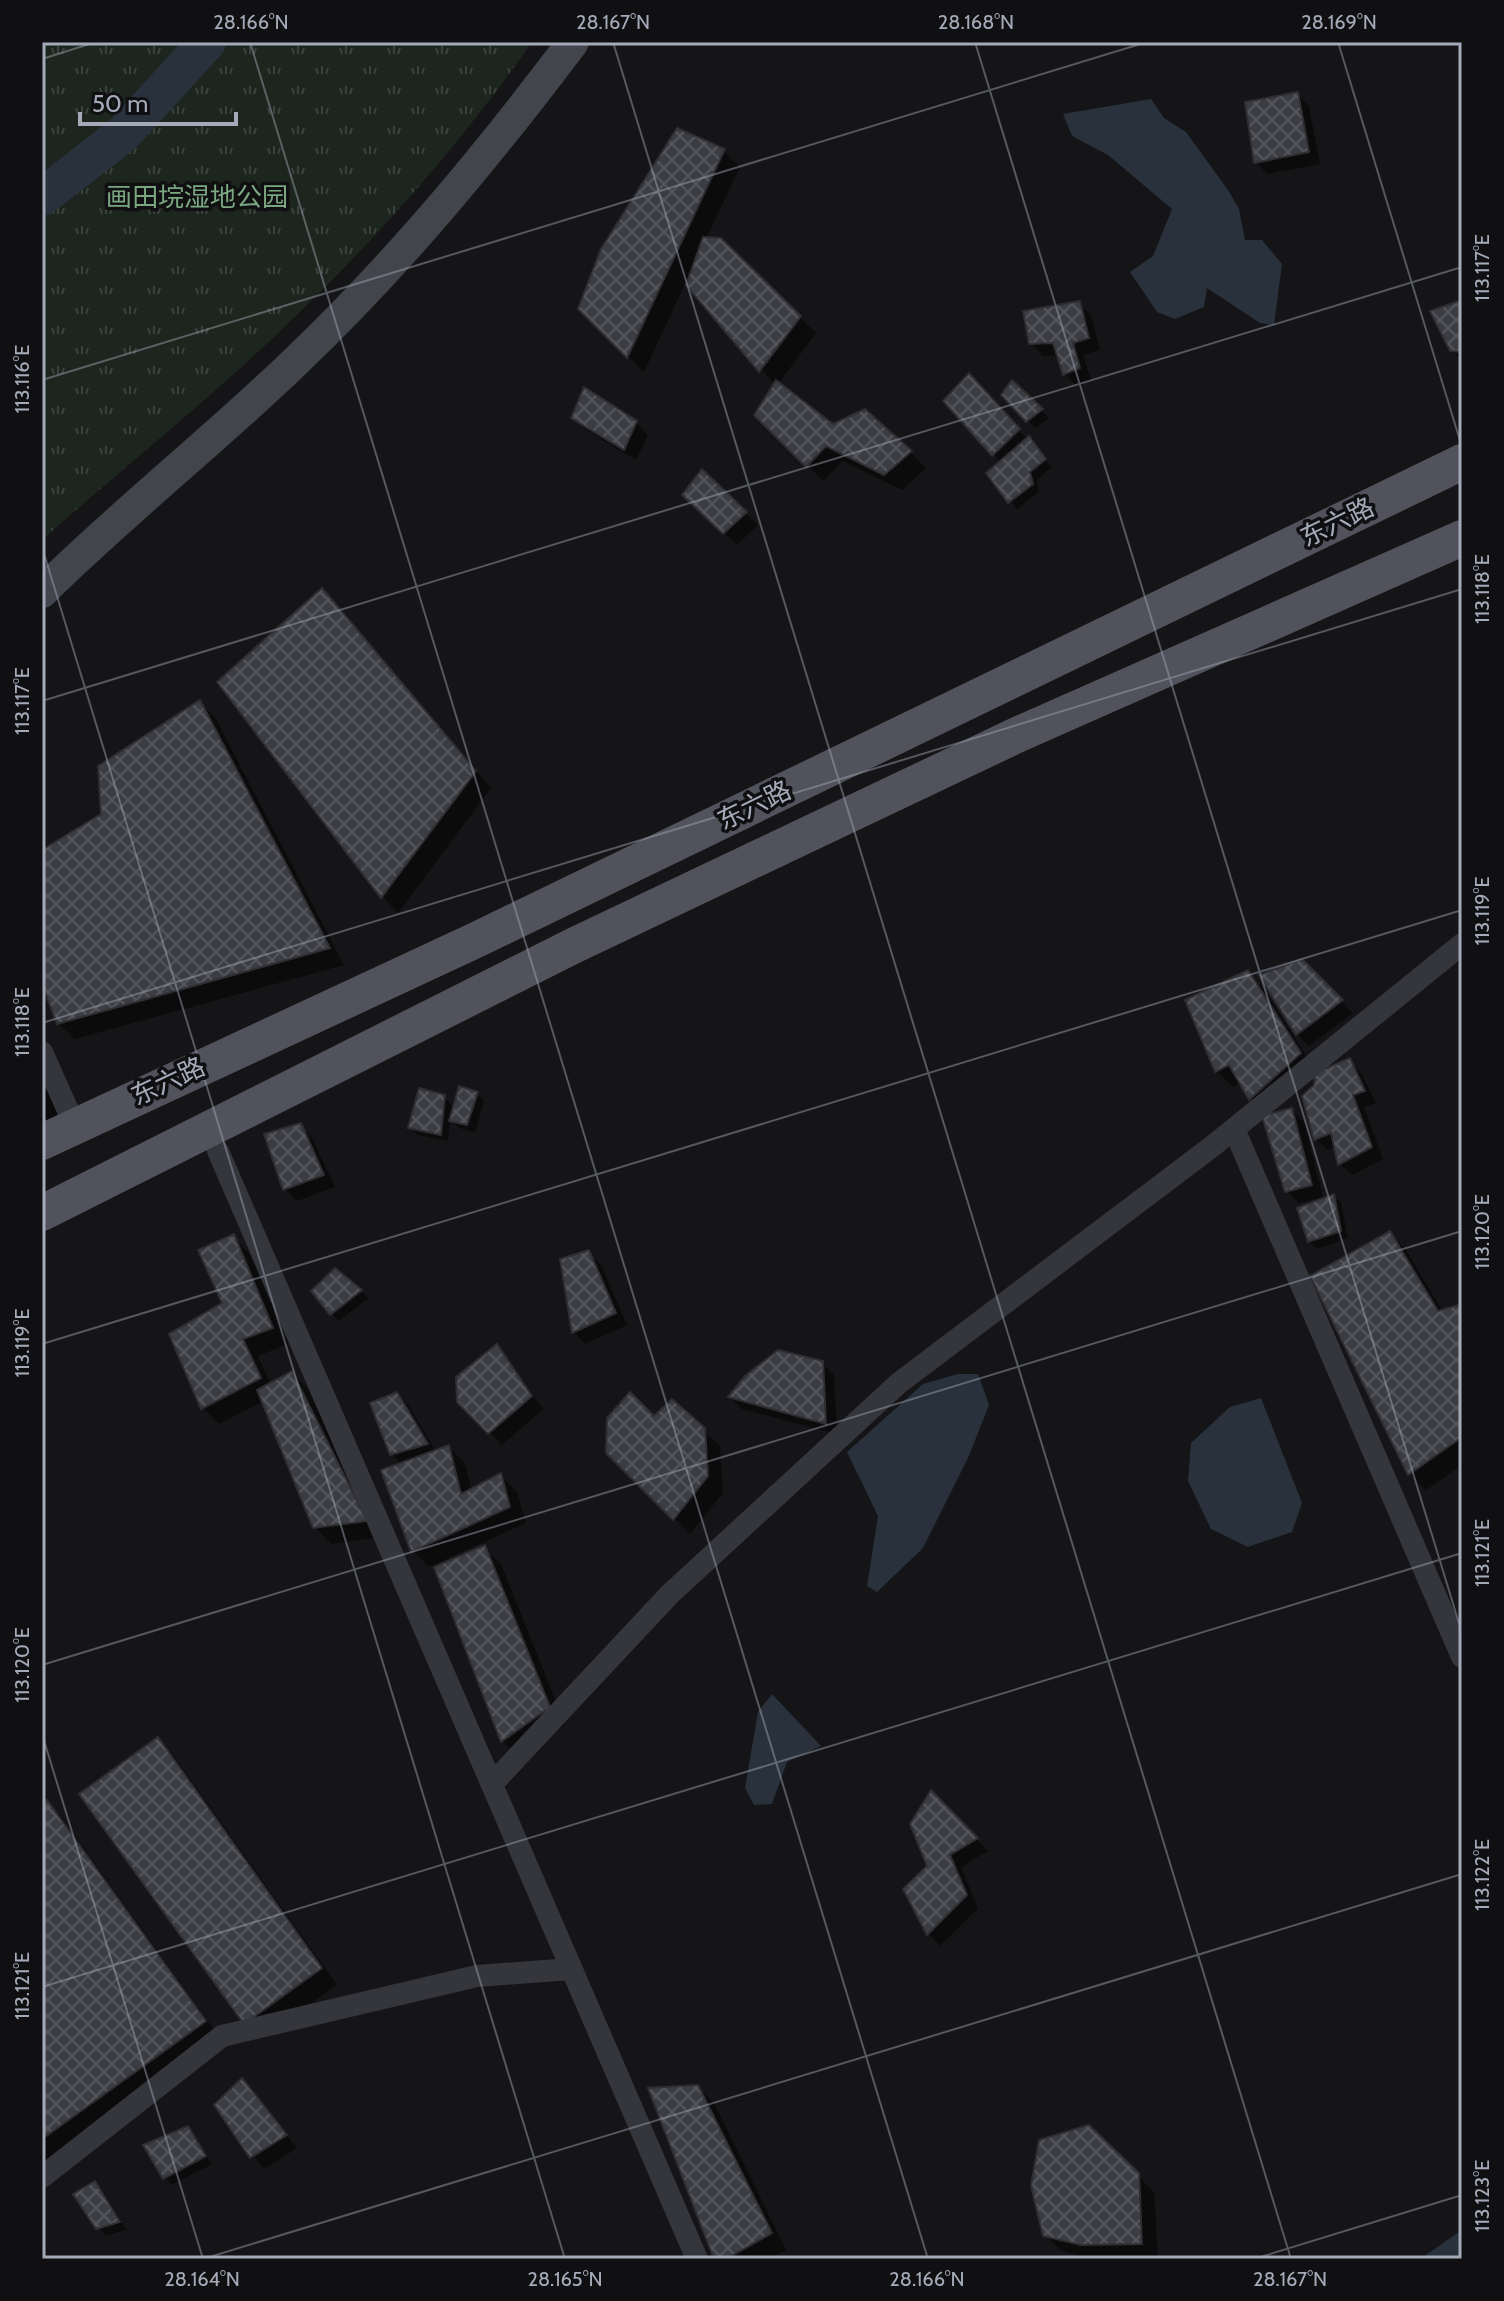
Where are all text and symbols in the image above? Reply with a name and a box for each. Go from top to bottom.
text: 28.166°N [213,10,289,34]
text: 28.167°N [576,10,650,34]
text: 28.168°N [938,10,1014,34]
text: 28.169°N [1301,10,1377,34]
scale bar [80,76,236,126]
text: 50 m [92,89,148,118]
park label: 画田垸湿地公园 [106,181,288,213]
text: 113.117°E [1470,234,1494,302]
text: 113.116°E [10,345,34,413]
street label: 东六路 [1295,491,1379,553]
text: 113.118°E [1470,554,1494,624]
text: 113.117°E [10,667,34,735]
street label: 东六路 [712,774,796,836]
text: 113.119°E [1470,876,1494,946]
text: 113.118°E [10,987,34,1057]
street label: 东六路 [126,1050,210,1112]
text: 113.120°E [1470,1194,1494,1270]
text: 113.119°E [10,1308,34,1378]
text: 113.121°E [1470,1519,1494,1587]
text: 113.120°E [10,1627,34,1703]
text: 113.122°E [1470,1839,1494,1911]
text: 113.121°E [10,1952,34,2020]
text: 113.123°E [1470,2160,1494,2232]
text: 28.164°N [164,2267,240,2291]
text: 28.165°N [527,2267,603,2291]
text: 28.166°N [889,2267,965,2291]
text: 28.167°N [1253,2267,1327,2291]

